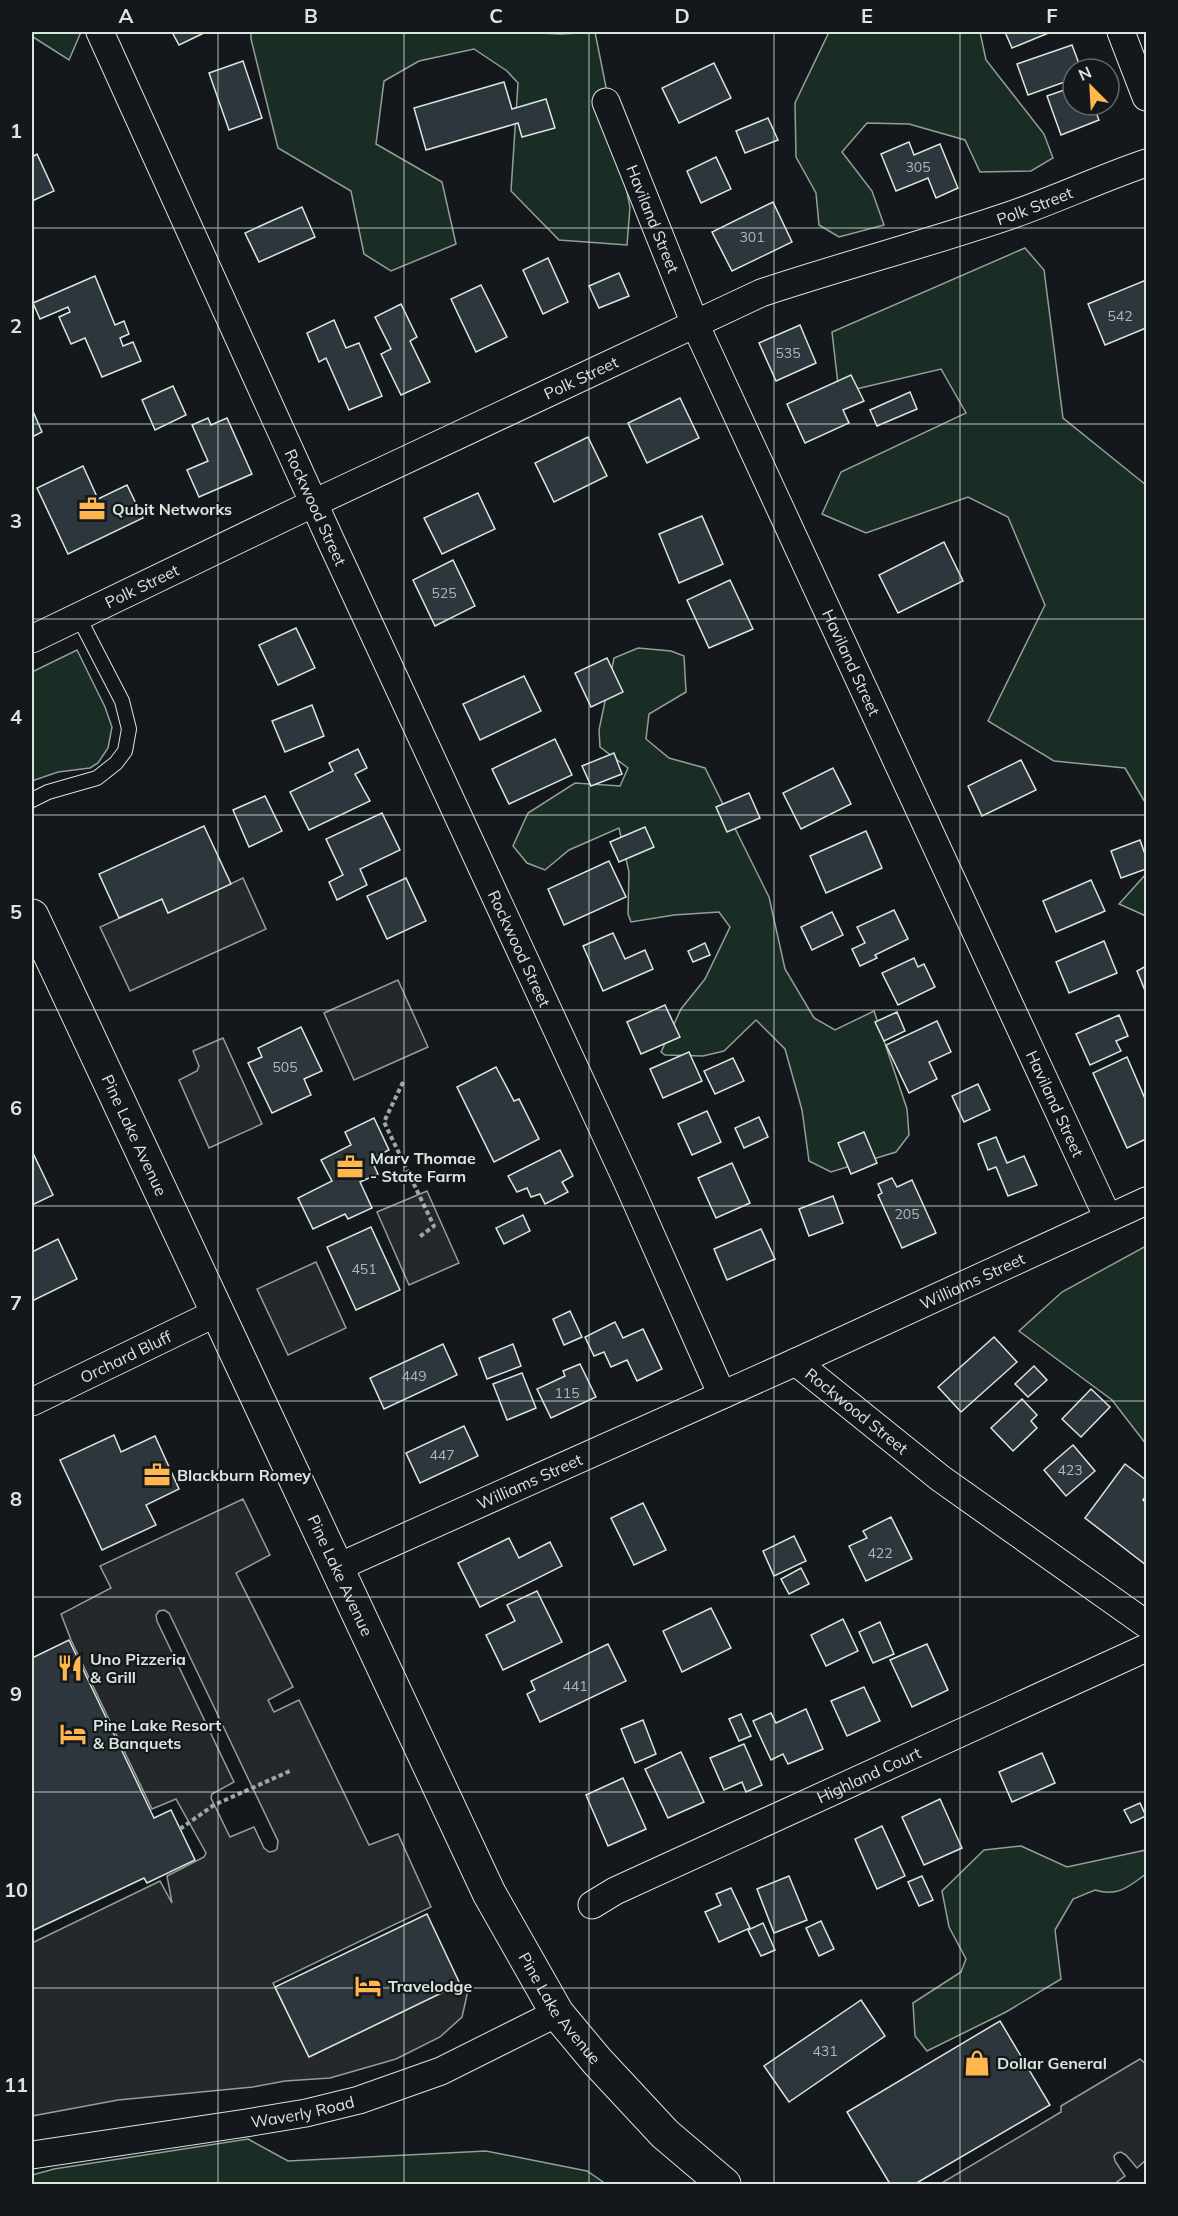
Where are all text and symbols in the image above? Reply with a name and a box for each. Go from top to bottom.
text: A [119,3,134,28]
text: B [304,3,318,28]
text: C [489,3,503,28]
text: D [674,3,690,28]
text: E [861,3,873,28]
text: F [1046,3,1058,28]
north arrow [1061,57,1121,117]
text: N [1075,62,1094,85]
text: 1 [10,118,22,143]
house number: 305 [905,158,931,176]
street label: Haviland Street [622,162,684,276]
street label: Polk Street [994,182,1076,229]
house number: 301 [739,228,765,246]
house number: 542 [1107,307,1133,325]
text: 2 [10,313,22,338]
house number: 535 [775,344,801,362]
street label: Polk Street [541,351,622,404]
street label: Rockwood Street [280,446,351,569]
office icon: Qubit Networks [77,494,107,524]
place label: Qubit Networks [112,499,232,519]
text: 3 [10,508,22,533]
street label: Polk Street [102,560,183,612]
house number: 525 [431,584,457,602]
street label: Haviland Street [818,606,885,719]
text: 4 [10,704,22,729]
street label: Rockwood Street [484,887,555,1010]
text: 5 [10,899,22,924]
street label: Haviland Street [1022,1047,1089,1160]
house number: 505 [272,1058,298,1076]
street label: Pine Lake Avenue [98,1071,171,1199]
text: 6 [10,1095,22,1120]
place label: Marv Thomae - State Farm [370,1148,476,1186]
office icon: Marv Thomae - State Farm [335,1152,365,1182]
house number: 205 [894,1205,920,1223]
street label: Williams Street [917,1248,1028,1314]
house number: 451 [351,1260,377,1278]
text: 7 [10,1290,22,1315]
street label: Orchard Bluff [77,1326,175,1387]
street label: Rockwood Street [801,1364,912,1459]
house number: 449 [401,1367,427,1385]
house number: 115 [554,1384,580,1402]
house number: 447 [429,1446,455,1464]
street label: Williams Street [474,1449,586,1514]
office icon: Blackburn Romey [142,1460,172,1490]
house number: 423 [1057,1461,1083,1479]
place label: Blackburn Romey [177,1465,311,1485]
text: 8 [10,1486,22,1511]
street label: Pine Lake Avenue [304,1512,377,1639]
house number: 422 [867,1544,893,1562]
place label: Uno Pizzeria & Grill [90,1649,186,1687]
restaurant icon: Uno Pizzeria & Grill [55,1653,85,1683]
house number: 441 [562,1677,588,1695]
text: 9 [10,1681,22,1706]
place label: Pine Lake Resort & Banquets [93,1715,221,1753]
hotel icon: Pine Lake Resort & Banquets [58,1719,88,1749]
street label: Highland Court [814,1742,924,1807]
text: 10 [4,1877,28,1902]
street label: Pine Lake Avenue [515,1949,605,2068]
hotel icon: Travelodge [353,1971,383,2001]
place label: Travelodge [388,1976,473,1996]
house number: 431 [812,2042,838,2060]
shop icon: Dollar General [962,2048,992,2078]
place label: Dollar General [997,2053,1107,2073]
text: 11 [4,2072,28,2097]
street label: Waverly Road [249,2092,356,2132]

